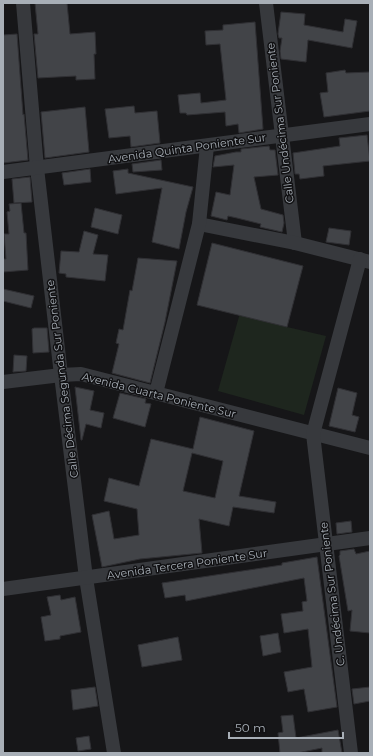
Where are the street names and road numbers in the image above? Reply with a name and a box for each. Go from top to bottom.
street label: Calle Undécima Sur Poniente [263,42,297,204]
street label: Avenida Quinta Poniente Sur [107,130,267,166]
street label: Calle Décima Segunda Sur Poniente [43,279,81,479]
street label: Avenida Cuarta Poniente Sur [80,369,238,421]
street label: C. Undécima Sur Poniente [316,521,348,667]
street label: Avenida Tercera Poniente Sur [106,546,268,582]

